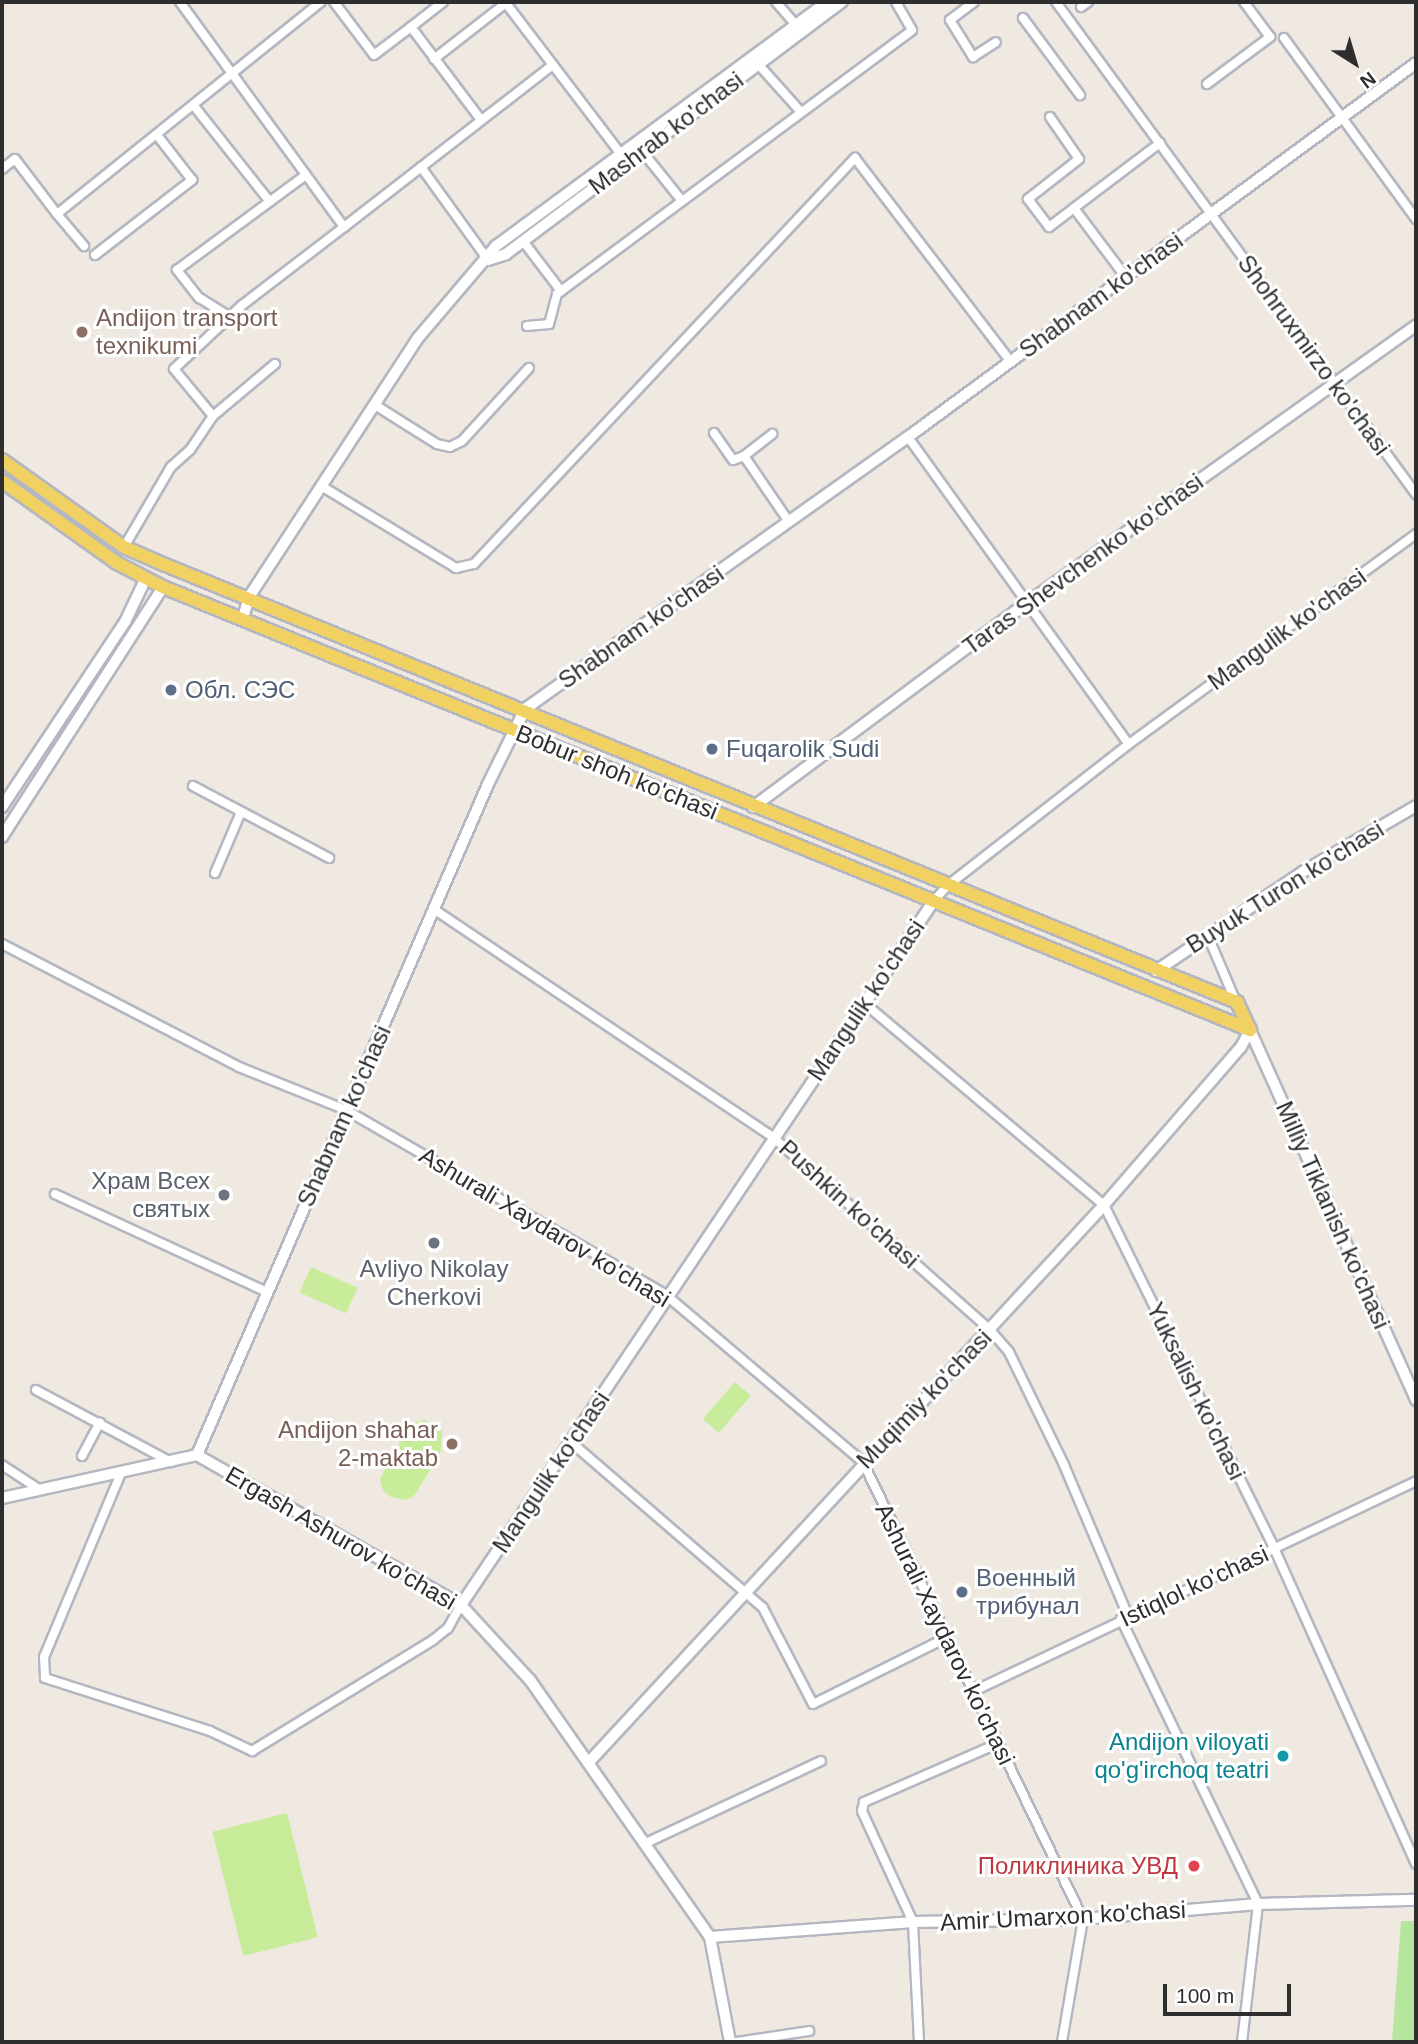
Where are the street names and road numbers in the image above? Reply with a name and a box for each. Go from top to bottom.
street label: Mashrab ko'chasi [583,66,749,200]
street label: Shabnam ko'chasi [1014,226,1188,364]
street label: Shohruxmirzo ko'chasi [1232,249,1396,461]
street label: Taras Shevchenko ko'chasi [957,467,1209,661]
street label: Shabnam ko'chasi [553,559,729,695]
street label: Mangulik ko'chasi [1202,562,1372,696]
street label: Bobur shoh ko'chasi [512,718,722,826]
street label: Buyuk Turon ko'chasi [1181,814,1389,960]
street label: Mangulik ko'chasi [801,914,931,1086]
street label: Shabnam ko'chasi [291,1021,397,1211]
street label: Milliy Tiklanish ko'chasi [1270,1097,1396,1333]
street label: Pushkin ko'chasi [773,1134,925,1274]
street label: Ashurali Xaydarov ko'chasi [414,1141,676,1313]
street label: Yuksalish ko'chasi [1141,1297,1251,1485]
street label: Muqimiy ko'chasi [850,1324,998,1474]
street label: Mangulik ko'chasi [486,1386,616,1558]
street label: Ergash Ashurov ko'chasi [220,1460,462,1616]
street label: Ashurali Xaydarov ko'chasi [869,1499,1021,1769]
street label: Istiqlol ko'chasi [1115,1539,1273,1633]
street label: Amir Umarxon ko'chasi [939,1895,1187,1937]

